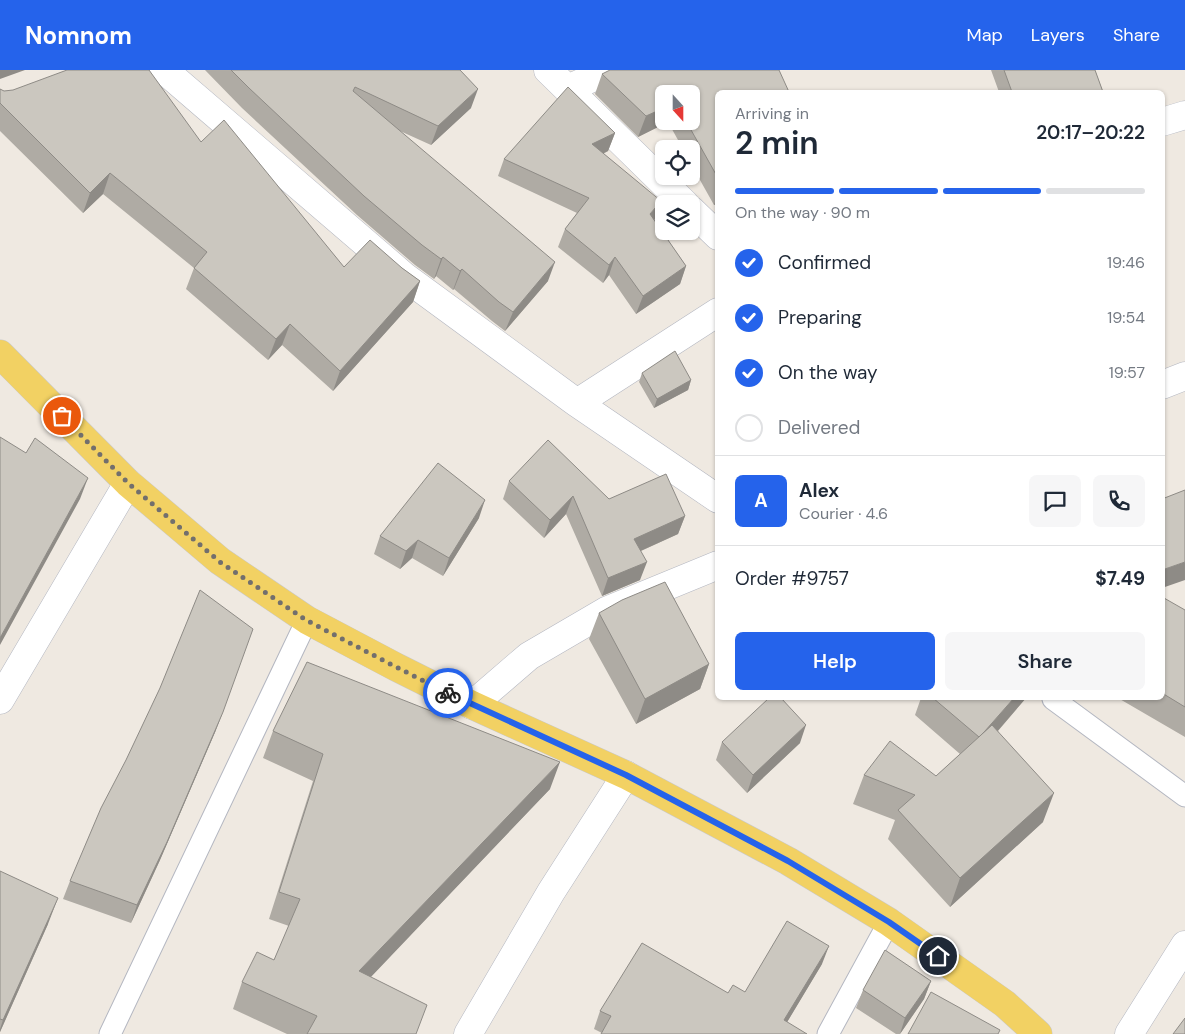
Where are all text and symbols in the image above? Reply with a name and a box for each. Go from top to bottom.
text: Nomnom [25,20,132,51]
text: Map [967,23,1003,47]
text: Layers [1031,23,1085,47]
text: Share [1113,23,1160,47]
north arrow [655,85,700,130]
map controls [655,85,700,240]
text: Arriving in [735,103,809,124]
text: 20:17–20:22 [1036,120,1145,145]
text: 2 min [735,122,819,164]
button: locate [655,140,700,185]
button: layers [655,195,700,240]
text: On the way · 90 m [735,202,870,223]
icon: check [735,249,763,277]
text: Confirmed [778,250,871,275]
text: 19:46 [1107,252,1145,273]
icon: check [735,304,763,332]
text: Preparing [778,305,862,330]
text: 19:54 [1107,307,1145,328]
icon: check [735,359,763,387]
text: On the way [778,360,878,385]
text: 19:57 [1109,362,1145,383]
pin [41,395,83,437]
icon: bag [48,402,76,430]
text: Delivered [778,415,860,440]
button: chat [1029,475,1081,527]
button: phone [1093,475,1145,527]
text: Alex [799,478,839,503]
text: A [754,488,768,513]
text: Courier · 4.6 [799,503,888,524]
text: Order #9757 [735,566,849,591]
text: $7.49 [1095,566,1145,591]
button: Help [735,632,935,690]
button: Share [945,632,1145,690]
courier [423,668,473,718]
icon: bike [434,679,462,707]
pin [917,935,959,977]
icon: home [924,942,952,970]

